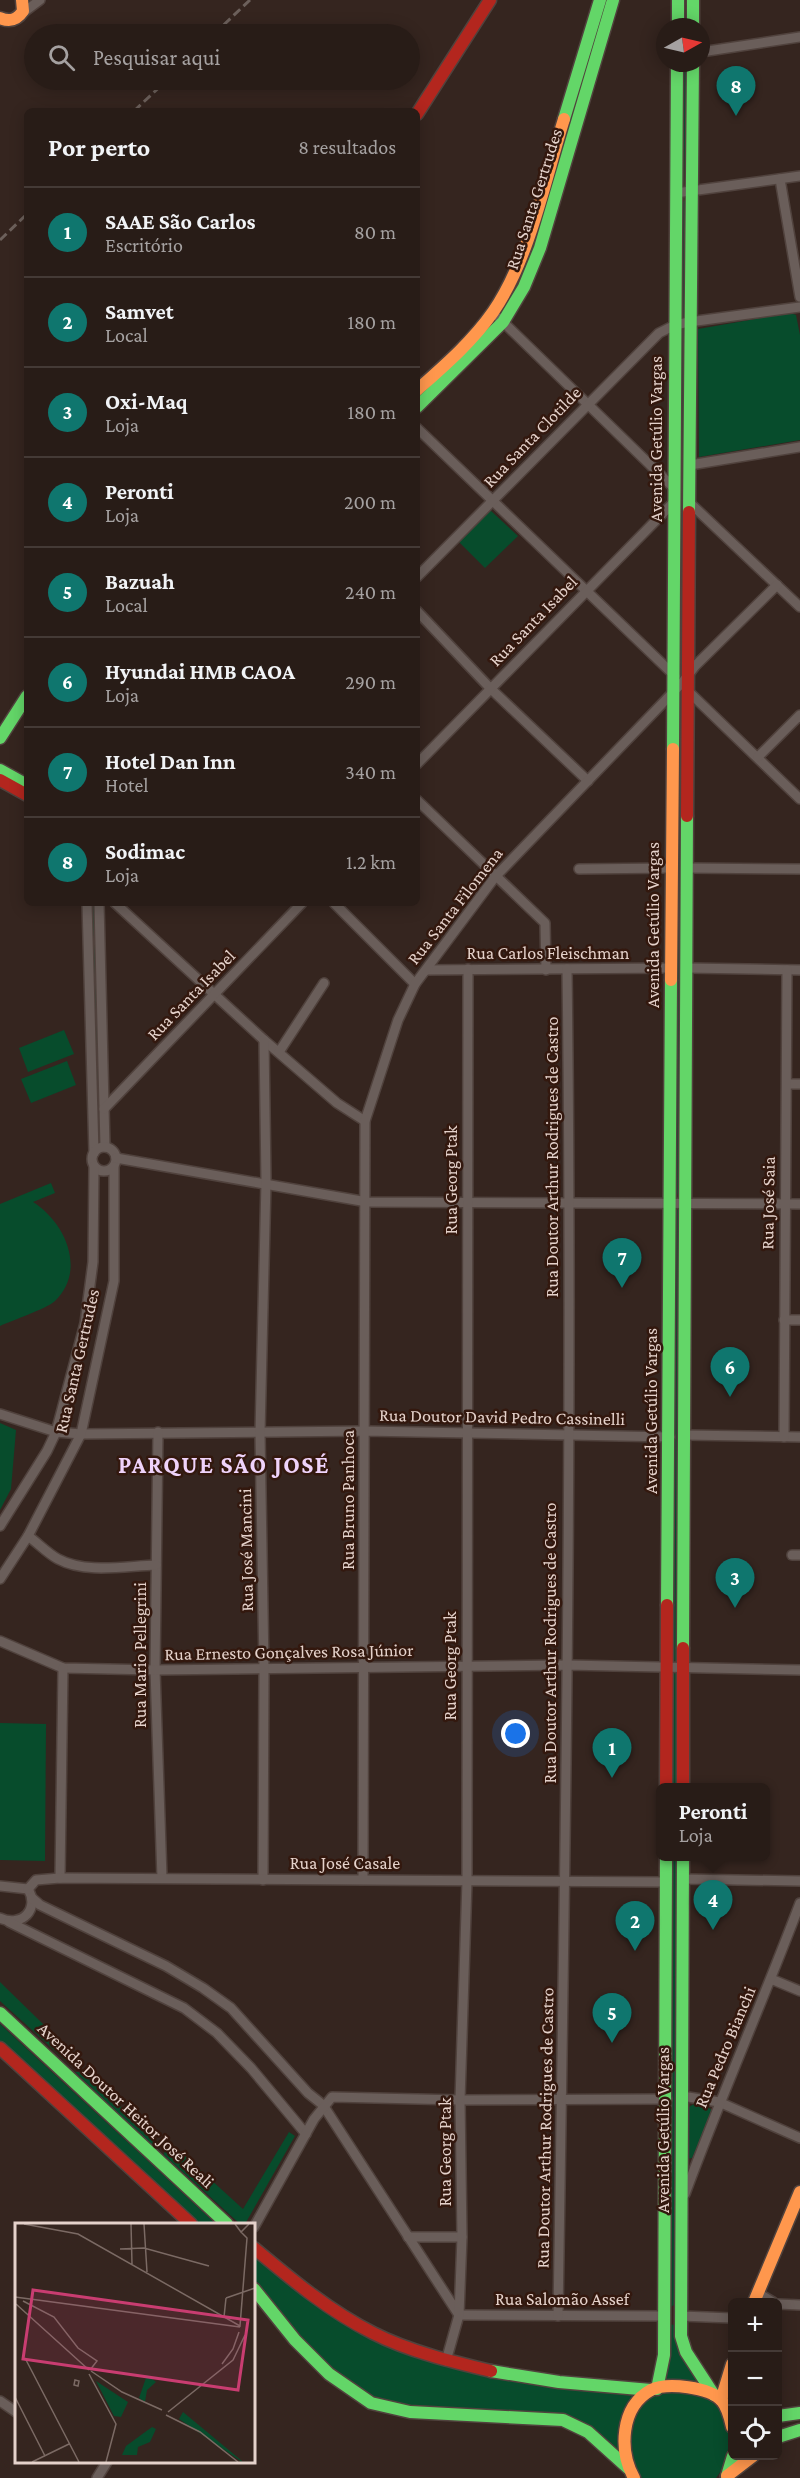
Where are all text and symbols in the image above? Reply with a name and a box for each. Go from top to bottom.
north arrow [656,18,710,72]
search box [24,24,420,90]
icon: search [45,41,78,74]
text: Pesquisar aqui [93,45,220,70]
pin: 8 [716,66,756,116]
street label: Rua Santa Gertrudes [502,126,566,272]
text: Por perto [48,133,150,162]
text: 8 resultados [298,136,396,158]
text: SAAE São Carlos [105,209,256,234]
text: 1 [64,221,71,243]
text: 80 m [354,221,396,243]
text: Escritório [105,234,183,256]
text: Samvet [105,299,174,324]
text: 2 [62,311,73,333]
text: 180 m [347,311,396,333]
text: Local [105,324,148,346]
street label: Avenida Getúlio Vargas [646,356,666,522]
street label: Rua Santa Clotilde [479,382,585,491]
text: Oxi-Maq [105,389,188,414]
text: 3 [63,401,72,423]
text: 180 m [347,401,396,423]
text: Loja [105,414,139,436]
text: Peronti [105,479,174,504]
text: 4 [62,491,73,513]
text: 200 m [344,491,396,513]
text: Loja [105,504,139,526]
text: Bazuah [105,569,175,594]
street label: Rua Santa Isabel [485,572,581,670]
text: 5 [63,581,72,603]
text: 240 m [345,581,396,603]
text: Local [105,594,148,616]
text: Hyundai HMB CAOA [105,659,295,684]
text: 6 [62,671,73,693]
text: 290 m [345,671,396,693]
text: Loja [105,684,139,706]
text: Hotel Dan Inn [105,749,236,774]
text: 7 [63,761,72,783]
text: 340 m [345,761,396,783]
text: Hotel [105,774,149,796]
text: Sodimac [105,839,185,864]
street label: Avenida Getúlio Vargas [643,842,663,1008]
street label: Rua Santa Filomena [403,844,507,968]
text: 8 [62,851,73,873]
text: 1.2 km [346,851,396,873]
text: Loja [105,864,139,886]
street label: Rua Carlos Fleischman [466,943,630,963]
street label: Rua Santa Isabel [143,946,239,1044]
street label: Rua Doutor Arthur Rodrigues de Castro [542,1016,562,1298]
street label: Rua Georg Ptak [441,1125,461,1235]
street label: Rua José Saia [757,1156,779,1250]
pin: 7 [602,1238,642,1288]
street label: Rua Santa Gertrudes [51,1287,103,1435]
street label: Avenida Getúlio Vargas [641,1328,661,1494]
pin: 6 [710,1348,750,1397]
street label: Rua Doutor David Pedro Cassinelli [379,1405,625,1429]
street label: Rua Bruno Panhoca [338,1430,358,1570]
district label: PARQUE SÃO JOSÉ [118,1451,330,1478]
street label: Rua José Mancini [235,1488,257,1612]
street label: Rua Doutor Arthur Rodrigues de Castro [540,1502,560,1784]
pin: 3 [716,1558,754,1608]
street label: Rua Mario Pellegrini [130,1582,150,1728]
street label: Rua Georg Ptak [440,1611,460,1721]
street label: Rua Ernesto Gonçalves Rosa Júnior [164,1640,414,1664]
your location [501,1719,530,1748]
pin: 1 [592,1728,632,1778]
popup [656,1783,770,1861]
text: Peronti [679,1799,747,1824]
text: Loja [679,1824,713,1846]
street label: Rua José Casale [290,1853,400,1873]
pin: 4 [694,1880,732,1930]
pin: 2 [616,1902,654,1951]
street label: Rua Pedro Bianchi [690,1983,760,2111]
street label: Rua Doutor Arthur Rodrigues de Castro [533,1987,557,2269]
pin: 5 [592,1994,632,2043]
street label: Avenida Doutor Heitor José Reali [34,2018,218,2192]
street label: Avenida Getúlio Vargas [653,2047,673,2213]
street label: Rua Georg Ptak [435,2097,455,2207]
inset map [15,2223,255,2463]
street label: Rua Salomão Assef [495,2289,631,2309]
map controls [728,2298,782,2460]
button: + [728,2298,782,2352]
button: − [728,2352,782,2406]
button: locate [728,2406,782,2460]

